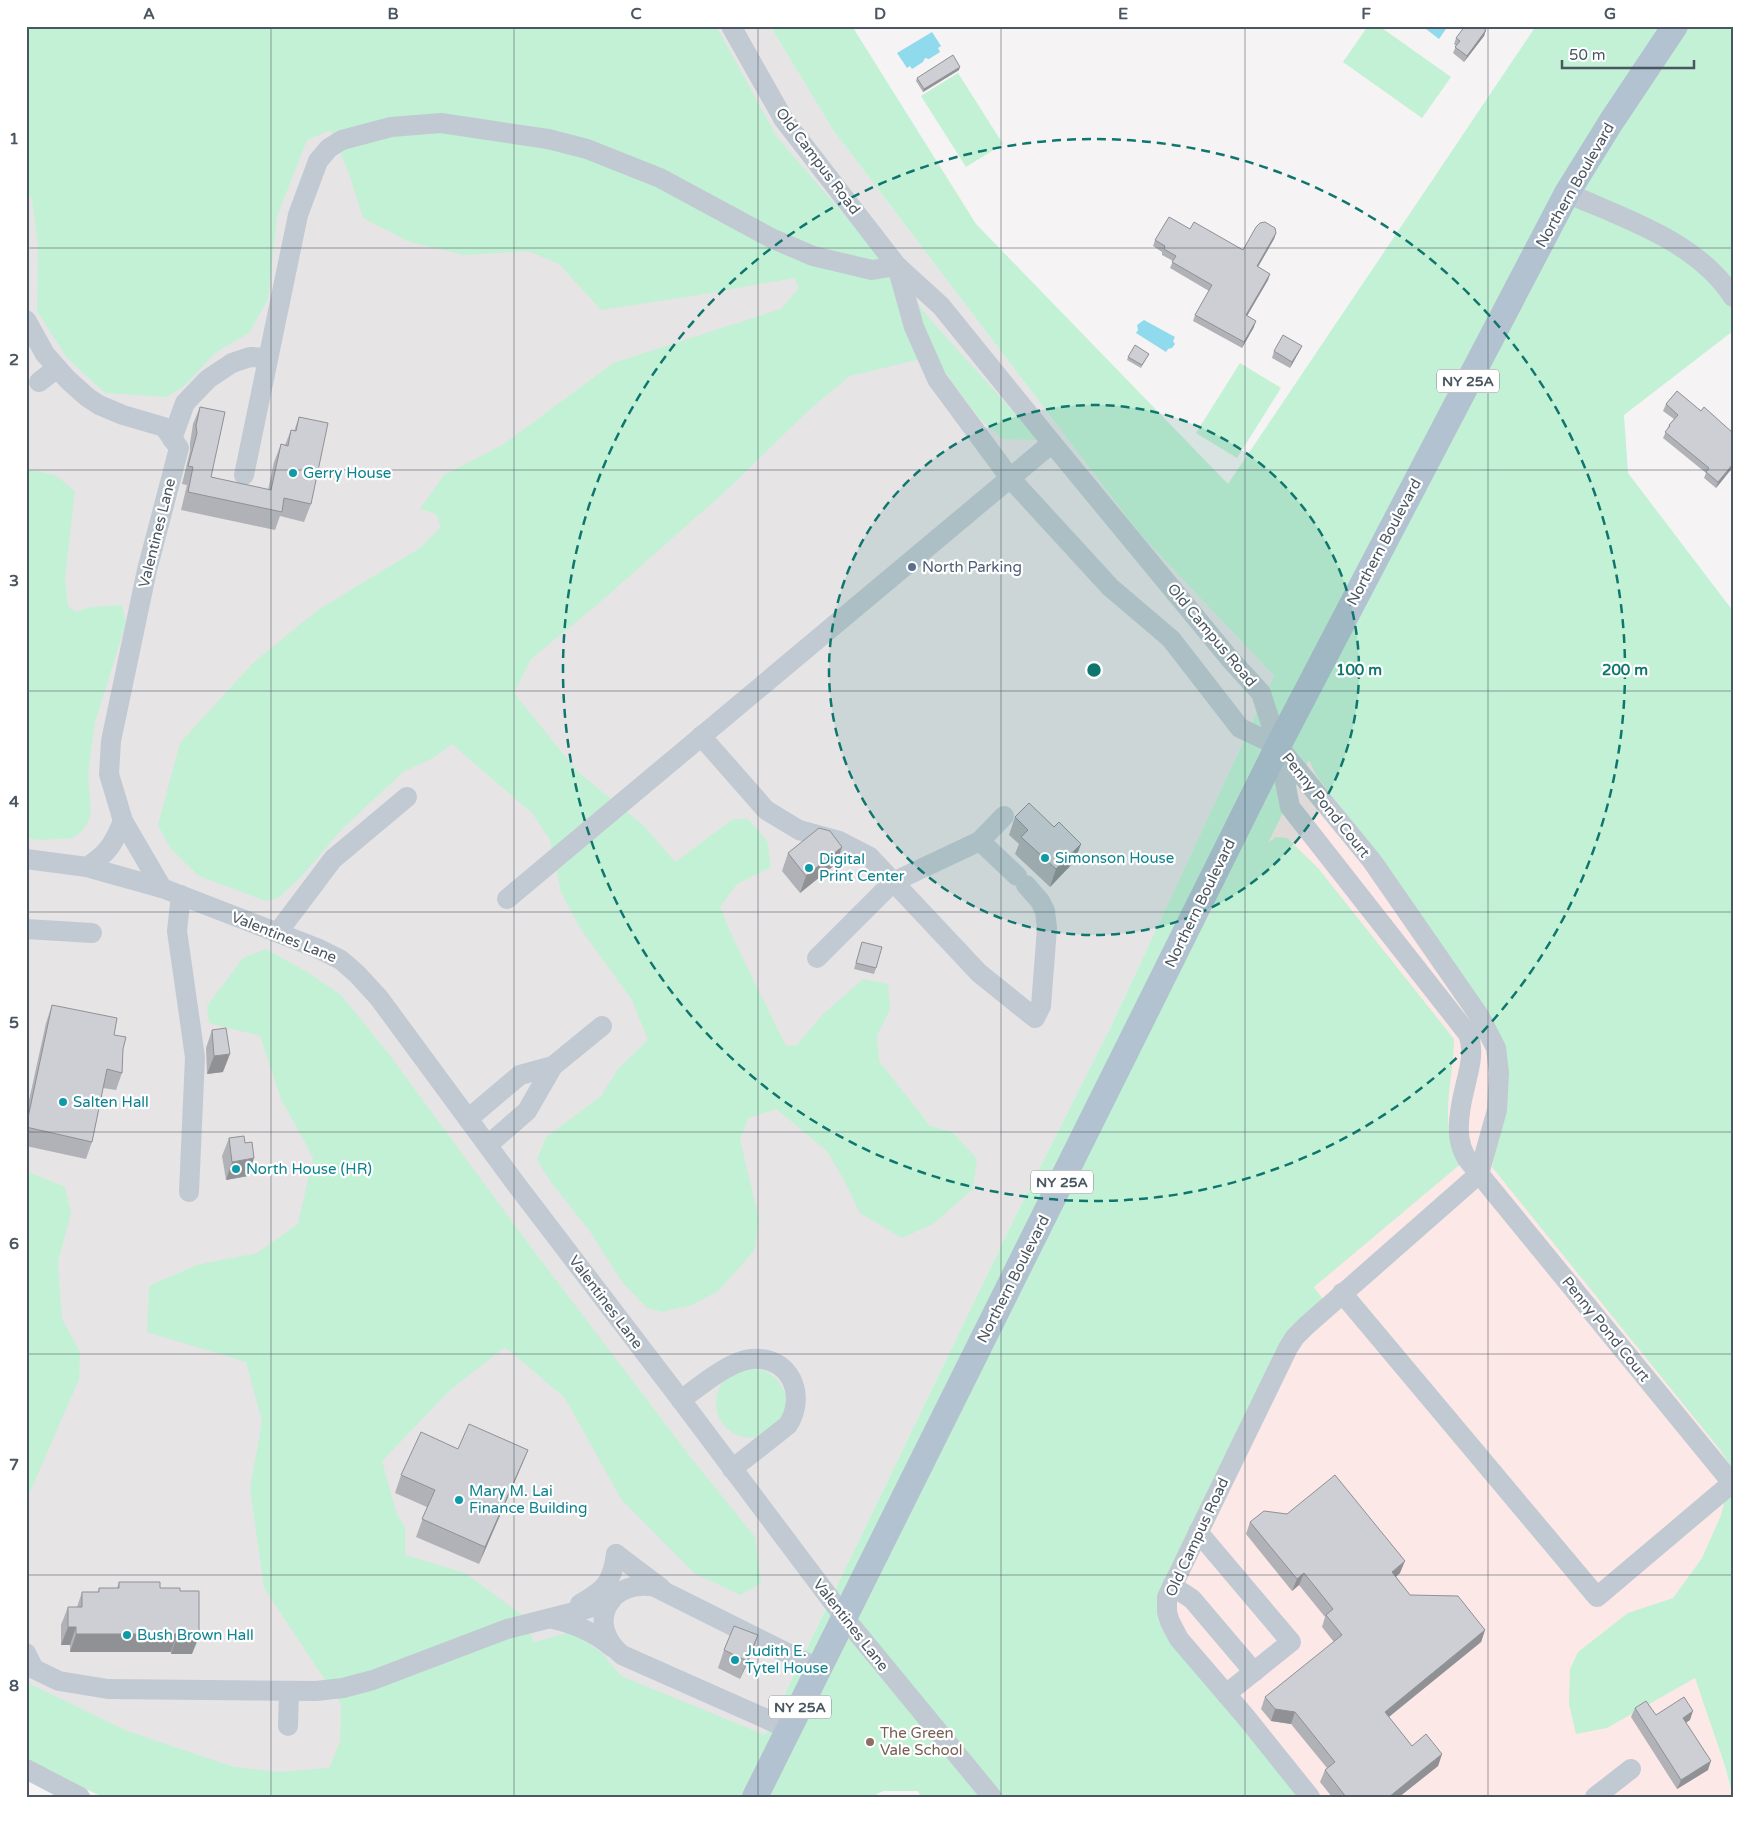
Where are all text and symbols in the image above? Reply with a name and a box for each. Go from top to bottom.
text: A [143,4,155,24]
text: B [387,4,399,24]
text: C [630,4,642,24]
text: D [874,4,886,24]
text: E [1118,4,1128,24]
text: F [1361,4,1371,24]
text: G [1604,4,1616,24]
scale bar [1562,38,1694,70]
text: 50 m [1569,46,1606,64]
street label: Old Campus Road [772,104,864,218]
street label: Northern Boulevard [1532,120,1618,250]
text: 1 [9,129,19,149]
text: 2 [9,350,19,370]
road number: NY 25A [1437,370,1499,392]
place label: Gerry House [303,464,391,482]
marker: Gerry House [287,467,299,479]
street label: Valentines Lane [135,476,179,590]
street label: Northern Boulevard [1343,476,1425,608]
place label: North Parking [922,558,1022,576]
marker: North Parking [906,561,918,573]
text: 3 [9,571,19,591]
street label: Old Campus Road [1164,580,1260,690]
centre of rings [1085,661,1103,679]
text: 100 m [1336,661,1382,679]
text: 200 m [1602,661,1648,679]
street label: Penny Pond Court [1278,749,1374,861]
text: 4 [9,792,19,812]
street label: Northern Boulevard [1161,836,1239,970]
place label: Simonson House [1055,849,1174,867]
place label: Digital Print Center [819,850,905,885]
marker: Simonson House [1039,852,1051,864]
marker: Digital Print Center [803,862,815,874]
street label: Valentines Lane [229,908,339,966]
text: 5 [9,1013,19,1033]
place label: Salten Hall [73,1093,149,1111]
marker: Salten Hall [57,1096,69,1108]
place label: North House (HR) [246,1160,372,1178]
marker: North House (HR) [230,1163,242,1175]
road number: NY 25A [1031,1170,1093,1194]
street label: Northern Boulevard [973,1212,1053,1346]
text: 6 [9,1234,19,1254]
street label: Valentines Lane [565,1252,647,1352]
street label: Penny Pond Court [1558,1273,1654,1385]
text: 7 [9,1455,19,1475]
street label: Old Campus Road [1162,1475,1232,1599]
place label: Mary M. Lai Finance Building [469,1482,587,1517]
marker: Mary M. Lai Finance Building [453,1494,465,1506]
street label: Valentines Lane [809,1575,893,1675]
place label: Bush Brown Hall [137,1626,254,1644]
marker: Bush Brown Hall [121,1629,133,1641]
place label: Judith E. Tytel House [745,1642,828,1677]
marker: Judith E. Tytel House [729,1654,741,1666]
text: 8 [9,1676,19,1696]
road number: NY 25A [769,1695,831,1718]
place label: The Green Vale School [880,1724,963,1759]
marker: The Green Vale School [864,1736,876,1748]

